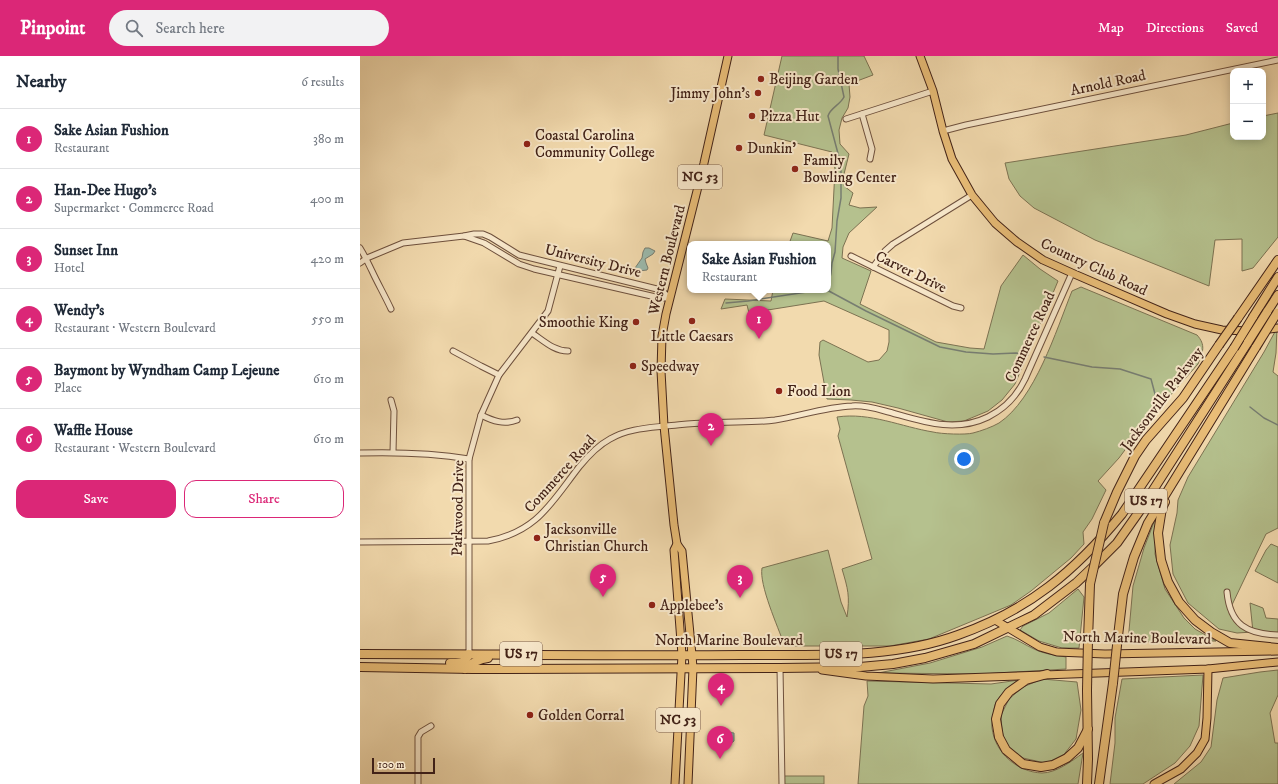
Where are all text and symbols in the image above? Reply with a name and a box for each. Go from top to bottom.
search box [109,10,389,46]
text: Pinpoint [20,17,85,40]
icon: search [123,17,145,39]
text: Search here [155,19,225,38]
text: Map [1098,19,1124,37]
text: Directions [1146,19,1204,37]
text: Saved [1226,19,1258,37]
street label: Arnold Road [1069,66,1148,100]
map controls [1230,68,1266,140]
button: + [1230,68,1266,104]
place label: Beijing Garden [769,70,858,89]
text: Nearby [16,71,66,93]
text: 6 results [301,74,344,90]
marker: Beijing Garden [756,74,766,84]
place label: Jimmy John's [669,84,750,103]
marker: Jimmy John's [753,88,763,98]
button: − [1230,104,1266,140]
place label: Pizza Hut [760,107,820,126]
marker: Pizza Hut [747,111,757,121]
text: Sake Asian Fushion [54,121,169,140]
place label: Coastal Carolina Community College [535,126,655,162]
text: 1 [27,131,31,147]
text: 380 m [313,131,344,147]
marker: Coastal Carolina Community College [522,139,532,149]
place label: Dunkin' [747,139,796,158]
text: Restaurant [54,140,110,156]
marker: Dunkin' [734,143,744,153]
place label: Family Bowling Center [803,151,897,187]
marker: Family Bowling Center [790,164,800,174]
road number: NC 53 [678,165,722,189]
text: Han-Dee Hugo's [54,181,157,200]
text: 2 [26,191,32,207]
text: 400 m [310,191,344,207]
text: Supermarket · Commerce Road [54,200,214,216]
street label: Western Boulevard [644,203,690,318]
street label: Country Club Road [1037,234,1151,300]
street label: University Drive [543,240,643,282]
text: Sunset Inn [54,241,118,260]
popup [687,241,831,293]
street label: Carver Drive [872,247,950,297]
text: Sake Asian Fushion [702,250,816,269]
text: 3 [27,251,31,267]
text: 420 m [311,251,344,267]
text: Hotel [54,260,85,276]
text: Restaurant [702,269,757,285]
street label: Commerce Road [1001,288,1060,386]
text: Wendy's [54,301,104,320]
pin: 1 [746,306,772,339]
text: 4 [25,311,33,327]
text: 550 m [312,311,344,327]
place label: Smoothie King [539,313,629,332]
marker: Little Caesars [687,316,697,326]
marker: Smoothie King [631,317,641,327]
text: Restaurant · Western Boulevard [54,320,216,336]
place label: Little Caesars [651,327,733,346]
street label: Jacksonville Parkway [1115,342,1208,457]
place label: Speedway [641,357,700,376]
text: Baymont by Wyndham Camp Lejeune [54,361,280,380]
marker: Speedway [628,361,638,371]
text: 5 [26,371,32,387]
text: 610 m [313,371,344,387]
text: Place [54,380,82,396]
place label: Food Lion [787,382,851,401]
marker: Food Lion [774,386,784,396]
pin: 2 [698,413,724,446]
text: Waffle House [54,421,133,440]
text: 6 [26,431,32,447]
text: 610 m [313,431,344,447]
street label: Commerce Road [520,431,600,517]
text: Restaurant · Western Boulevard [54,440,216,456]
your location [954,449,974,469]
street label: Parkwood Drive [448,460,468,556]
button: Save [16,480,176,518]
button: Share [184,480,344,518]
road number: US 17 [1125,489,1167,513]
place label: Jacksonville Christian Church [543,520,648,556]
marker: Jacksonville Christian Church [532,533,542,543]
pin: 5 [590,564,616,597]
pin: 3 [727,565,753,598]
place label: Applebee's [660,596,723,615]
marker: Applebee's [647,600,657,610]
street label: North Marine Boulevard [1063,627,1212,649]
street label: North Marine Boulevard [655,631,804,650]
road number: US 17 [500,642,542,666]
road number: US 17 [820,642,862,666]
pin: 4 [708,673,734,706]
place label: Golden Corral [538,706,625,725]
road number: NC 53 [656,708,700,732]
marker: Golden Corral [525,710,535,720]
pin: 6 [707,726,733,759]
scale bar [372,756,435,775]
text: 100 m [378,758,404,772]

